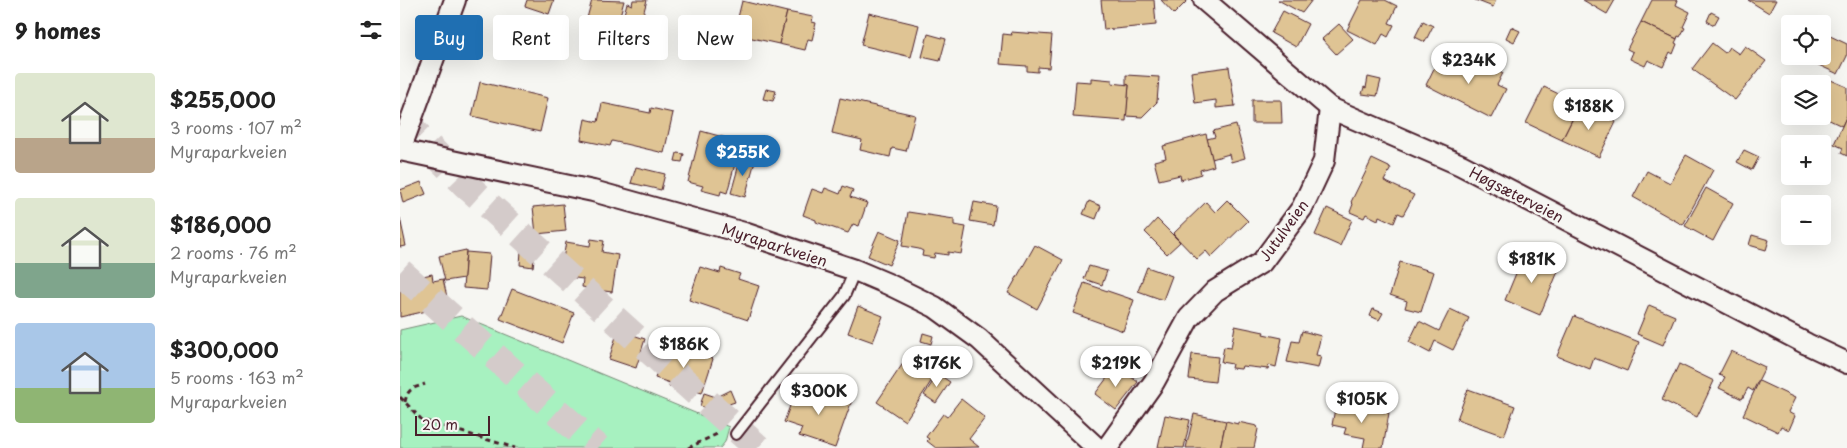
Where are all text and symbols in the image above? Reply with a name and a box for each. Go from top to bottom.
text: 9 homes [15,14,101,46]
chip: Buy [415,15,483,60]
chip: Rent [493,15,569,60]
chip: Filters [579,15,668,60]
chip: New [678,15,752,60]
map controls [1781,15,1831,245]
button: locate [1781,15,1831,65]
icon: filters [357,16,385,44]
pin: $234K [1434,42,1504,85]
text: $234K [1442,47,1496,71]
button: layers [1781,75,1831,125]
text: $255,000 [170,83,276,115]
pin: $188K [1554,88,1624,131]
icon: home [55,93,115,153]
text: $188K [1564,93,1614,117]
text: 3 rooms · 107 m² [170,115,302,139]
pin: $255K [708,134,778,177]
button: + [1781,135,1831,185]
text: Myraparkveien [170,139,287,163]
text: $255K [716,139,770,163]
street label: Høgsæterveien [1466,160,1568,228]
street label: Jutulveien [1253,194,1313,266]
button: − [1781,195,1831,245]
text: $186,000 [170,208,271,240]
street label: Myraparkveien [719,216,831,272]
icon: home [55,218,115,278]
text: 2 rooms · 76 m² [170,240,297,264]
pin: $181K [1497,242,1567,284]
text: $181K [1508,246,1556,270]
text: Myraparkveien [170,264,287,288]
pin: $186K [649,326,719,369]
text: $186K [659,331,709,355]
text: $300,000 [170,333,279,365]
icon: home [55,343,115,403]
pin: $176K [902,346,972,388]
pin: $219K [1081,346,1151,388]
text: $176K [913,350,961,374]
text: $219K [1091,350,1141,374]
text: 5 rooms · 163 m² [170,365,304,389]
pin: $300K [784,374,854,416]
text: $300K [791,378,847,402]
pin: $105K [1327,382,1397,424]
text: $105K [1337,386,1387,410]
text: Myraparkveien [170,389,287,413]
scale bar [415,413,490,436]
text: 20 m [422,414,458,435]

